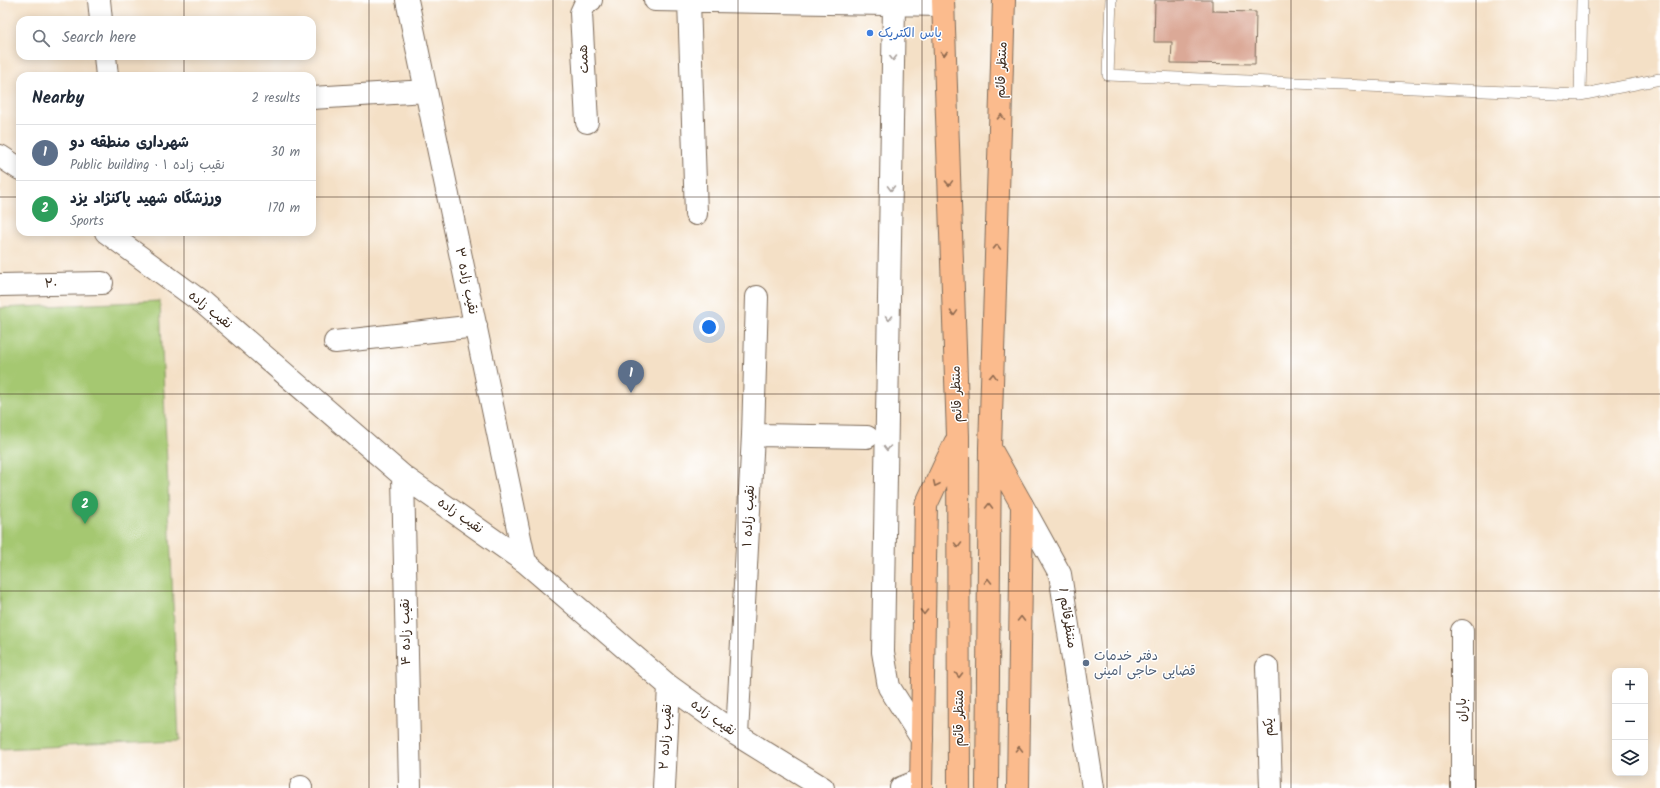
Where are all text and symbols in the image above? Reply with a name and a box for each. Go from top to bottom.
search box [16,16,316,60]
place label: یاس الکتریک [878,23,942,44]
text: Search here [62,26,136,50]
icon: search [30,27,52,49]
marker: یاس الکتریک [865,28,875,38]
street label: منتظر قائم [991,41,1013,99]
street label: همت [573,44,595,74]
one-way arrow [940,50,949,56]
one-way arrow [889,55,897,61]
text: Nearby [32,85,84,112]
text: 2 results [252,88,300,109]
one-way arrow [997,114,1005,120]
text: شهرداری منطقه دو [70,131,189,155]
text: 1 [43,142,47,163]
text: 30 m [271,142,300,163]
text: Public building · نقیب زاده ۱ [70,155,225,176]
one-way arrow [945,180,953,186]
one-way arrow [887,185,895,191]
text: ورزشگاه شهید پاکنژاد یزد [70,187,222,211]
text: 2 [41,198,49,219]
text: 170 m [268,198,300,219]
text: Sports [70,211,104,232]
one-way arrow [992,244,1001,250]
street label: نقیب زاده ۳ [449,246,483,316]
street label: ۲۰ [44,273,58,295]
street label: نقیب زاده [183,286,237,334]
one-way arrow [950,310,958,316]
one-way arrow [885,315,893,321]
your location [699,317,719,337]
pin: 1 [618,360,644,393]
street label: منتظر قائم [946,365,968,423]
one-way arrow [988,373,997,380]
one-way arrow [882,445,891,451]
one-way arrow [933,480,941,488]
street label: نقیب زاده ۱ [737,485,761,547]
pin: 2 [72,491,98,524]
street label: نقیب زاده [433,493,487,539]
one-way arrow [985,503,993,509]
one-way arrow [954,542,962,548]
one-way arrow [984,578,992,584]
street label: منتظرقائم 1 [1052,586,1082,650]
street label: نقیب زاده ۴ [395,598,417,666]
one-way arrow [920,609,928,615]
one-way arrow [1016,616,1025,622]
place label: دفتر خدمات قضایی حاجی امینی [1094,646,1196,682]
marker: دفتر خدمات قضایی حاجی امینی [1081,658,1091,668]
map controls [1612,668,1648,776]
button: + [1612,668,1648,704]
one-way arrow [955,672,963,678]
street label: منتظر قائم [949,690,970,746]
street label: نقیب زاده [686,694,740,742]
street label: باران [1452,698,1473,722]
street label: نقیب زاده ۲ [654,704,678,770]
button: − [1612,704,1648,740]
street label: یکم [1258,717,1280,737]
button: layers [1612,740,1648,776]
one-way arrow [1014,746,1023,752]

